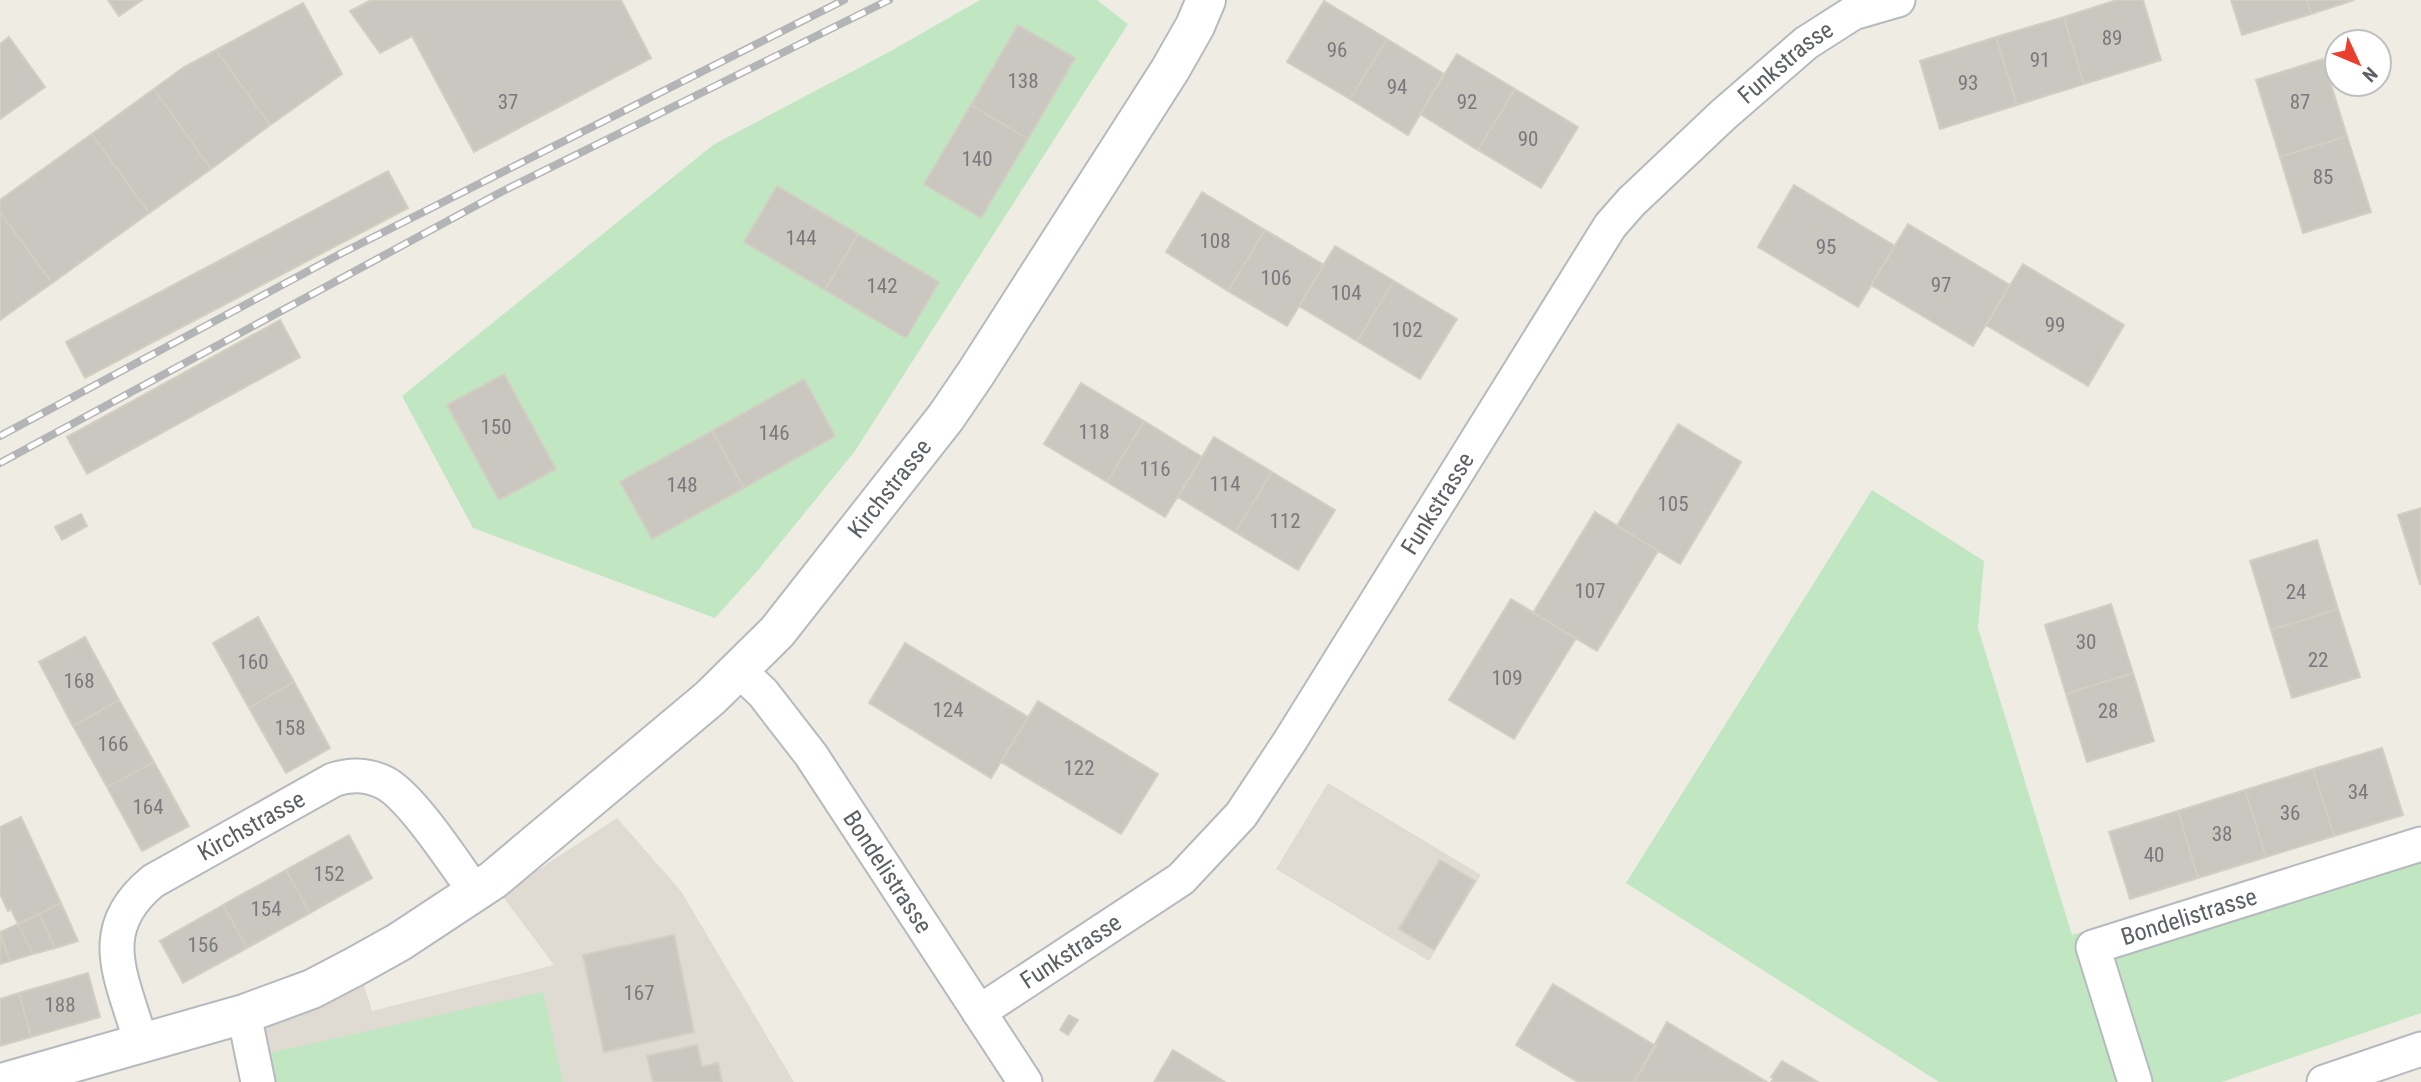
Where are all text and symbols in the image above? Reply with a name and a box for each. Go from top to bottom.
street label: Funkstrasse [1732,15,1838,110]
house number: 89 [2102,26,2122,50]
north arrow [2323,28,2393,98]
house number: 96 [1327,38,1347,62]
house number: 91 [2030,48,2050,72]
text: N [2358,62,2382,87]
house number: 138 [1007,69,1039,93]
house number: 93 [1958,71,1978,95]
house number: 94 [1387,75,1407,99]
house number: 37 [498,90,518,114]
house number: 92 [1457,90,1477,114]
house number: 87 [2290,90,2310,114]
house number: 90 [1518,127,1538,151]
house number: 140 [961,147,993,171]
house number: 85 [2313,165,2333,189]
house number: 144 [785,226,817,250]
house number: 108 [1199,229,1231,253]
house number: 95 [1816,235,1836,259]
house number: 106 [1260,266,1292,290]
house number: 97 [1931,273,1951,297]
house number: 142 [866,274,898,298]
house number: 104 [1330,281,1362,305]
house number: 99 [2045,313,2065,337]
house number: 102 [1391,318,1423,342]
house number: 150 [480,415,512,439]
house number: 118 [1078,420,1110,444]
house number: 146 [758,421,790,445]
street label: Kirchstrasse [842,434,937,544]
street label: Funkstrasse [1395,447,1480,560]
house number: 116 [1139,457,1171,481]
house number: 114 [1209,472,1241,496]
house number: 148 [666,473,698,497]
house number: 105 [1657,492,1689,516]
house number: 112 [1269,509,1301,533]
house number: 107 [1574,579,1606,603]
house number: 24 [2286,580,2306,604]
house number: 30 [2076,630,2096,654]
house number: 22 [2308,648,2328,672]
house number: 160 [237,650,269,674]
house number: 109 [1491,666,1523,690]
house number: 168 [63,669,95,693]
house number: 124 [932,698,964,722]
house number: 28 [2098,699,2118,723]
house number: 158 [274,716,306,740]
house number: 166 [97,732,129,756]
house number: 122 [1063,756,1095,780]
house number: 34 [2348,780,2368,804]
street label: Kirchstrasse [193,785,310,867]
house number: 164 [132,795,164,819]
house number: 36 [2280,801,2300,825]
street label: Bondelistrasse [837,805,938,938]
house number: 38 [2212,822,2232,846]
house number: 40 [2144,843,2164,867]
house number: 152 [313,862,345,886]
street label: Bondelistrasse [2118,882,2260,951]
house number: 154 [250,897,282,921]
street label: Funkstrasse [1015,908,1127,995]
house number: 156 [187,933,219,957]
house number: 167 [623,981,655,1005]
house number: 188 [44,993,76,1017]

